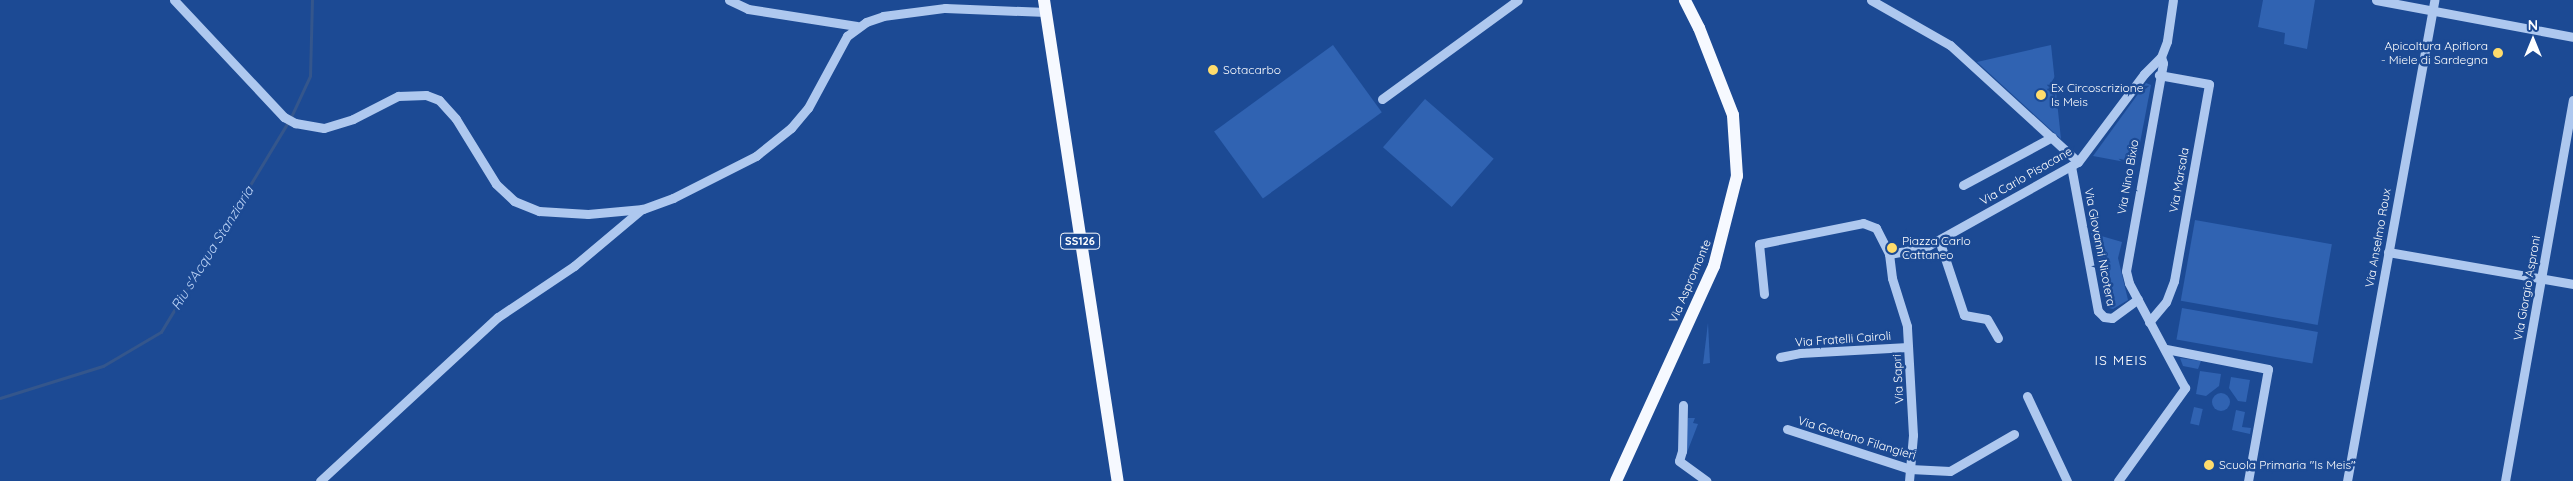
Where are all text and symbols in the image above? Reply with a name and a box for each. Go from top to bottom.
north arrow [2508,15,2558,65]
text: N [2528,16,2538,34]
place label: Apicoltura Apiflora - Miele di Sardegna [2381,39,2488,67]
marker: Apicoltura Apiflora - Miele di Sardegna [2492,47,2504,59]
place label: Sotacarbo [1223,63,1281,77]
marker: Sotacarbo [1207,64,1219,76]
place label: Ex Circoscrizione Is Meis [2051,81,2143,109]
marker: Ex Circoscrizione Is Meis [2035,89,2047,101]
street label: Via Nino Bixio [2114,138,2142,216]
street label: Via Carlo Pisacane [1977,144,2075,208]
street label: Via Marsala [2166,146,2192,214]
water label: Riu s'Acqua Stanziaria [167,183,257,313]
street label: Via Giovanni Nicotera [2082,187,2118,307]
street label: Via Anselmo Roux [2362,187,2394,289]
road number: SS126 [1060,232,1100,250]
place label: Piazza Carlo Cattaneo [1902,234,1971,262]
street label: Via Giorgio Asproni [2511,235,2543,341]
street label: Via Aspromonte [1666,237,1714,325]
marker: Piazza Carlo Cattaneo [1886,242,1898,254]
street label: Via Fratelli Cairoli [1794,328,1892,350]
district label: IS MEIS [2094,352,2148,368]
street label: Via Sapri [1890,354,1906,404]
street label: Via Gaetano Filangieri [1796,413,1918,463]
place label: Scuola Primaria "Is Meis" [2219,458,2356,472]
marker: Scuola Primaria "Is Meis" [2203,459,2215,471]

